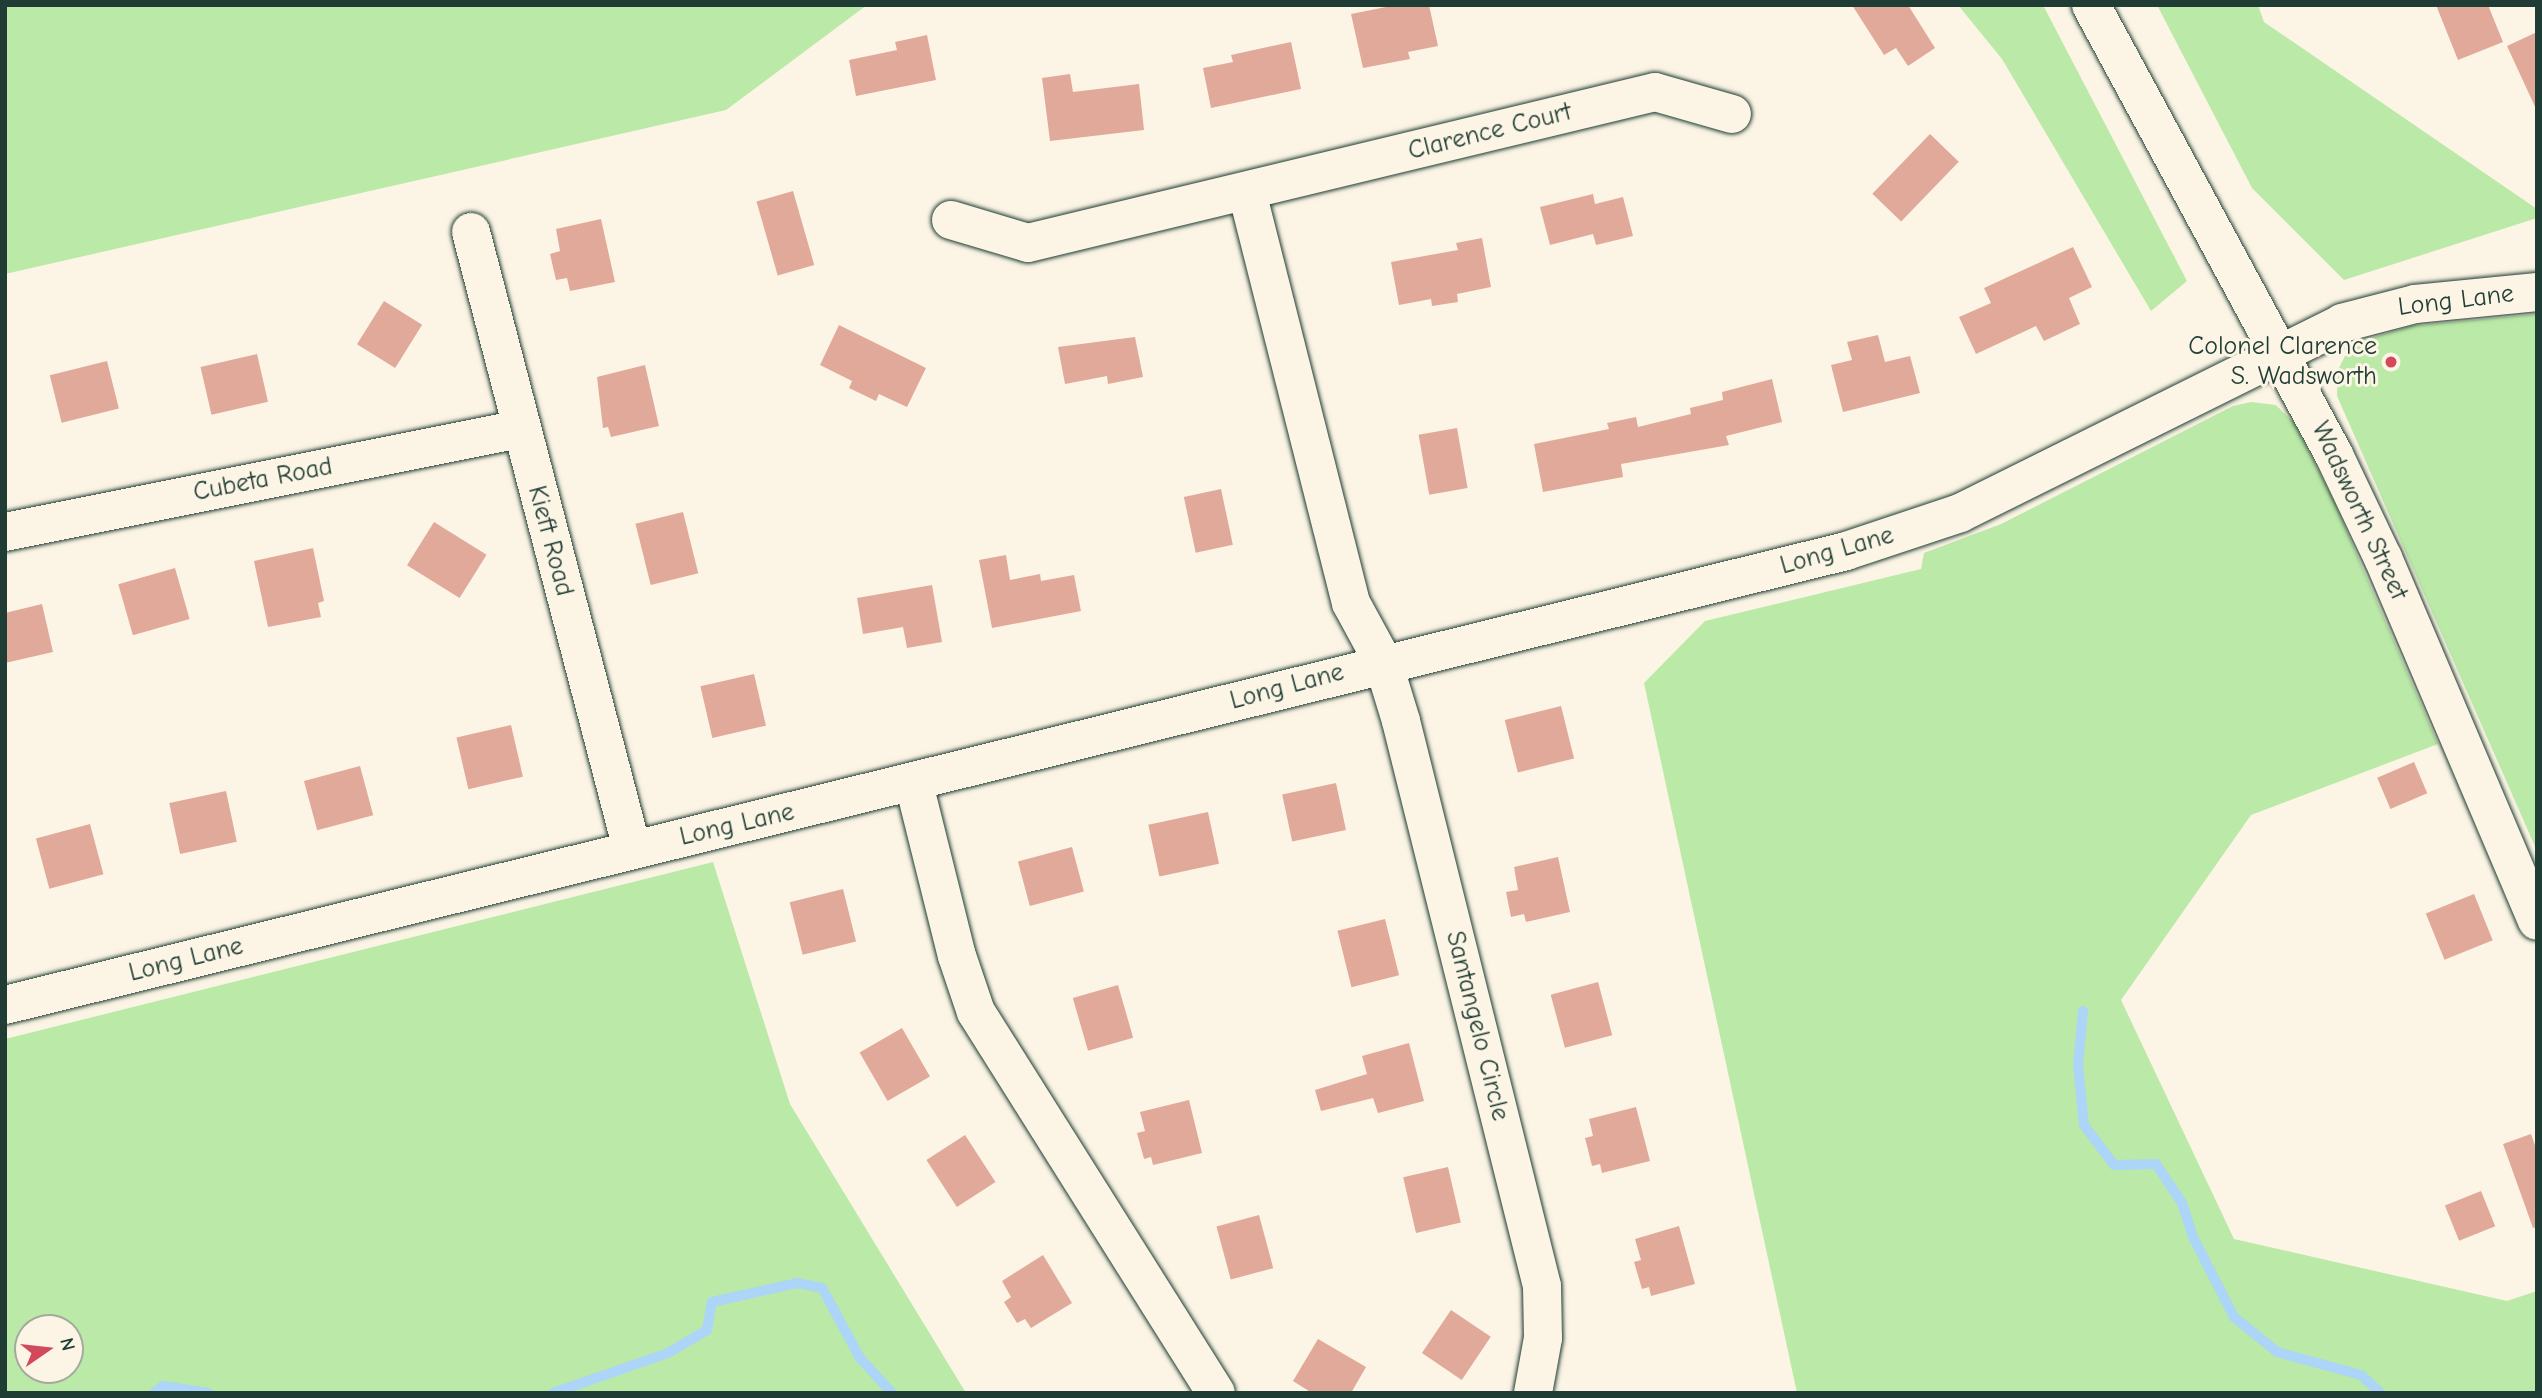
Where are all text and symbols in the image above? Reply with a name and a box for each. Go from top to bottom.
street label: Clarence Court [1405,97,1575,167]
street label: Long Lane [2396,278,2516,324]
place label: Colonel Clarence S. Wadsworth [2188,331,2377,392]
marker: Colonel Clarence S. Wadsworth [2383,354,2399,370]
street label: Wadsworth Street [2304,417,2414,605]
street label: Cubeta Road [191,451,335,509]
street label: Kieft Road [520,482,580,600]
street label: Long Lane [1777,520,1897,582]
street label: Long Lane [1227,657,1347,717]
street label: Long Lane [677,797,797,853]
street label: Santangelo Circle [1438,928,1516,1124]
street label: Long Lane [126,931,246,989]
north arrow [14,1314,84,1384]
text: N [55,1336,80,1353]

